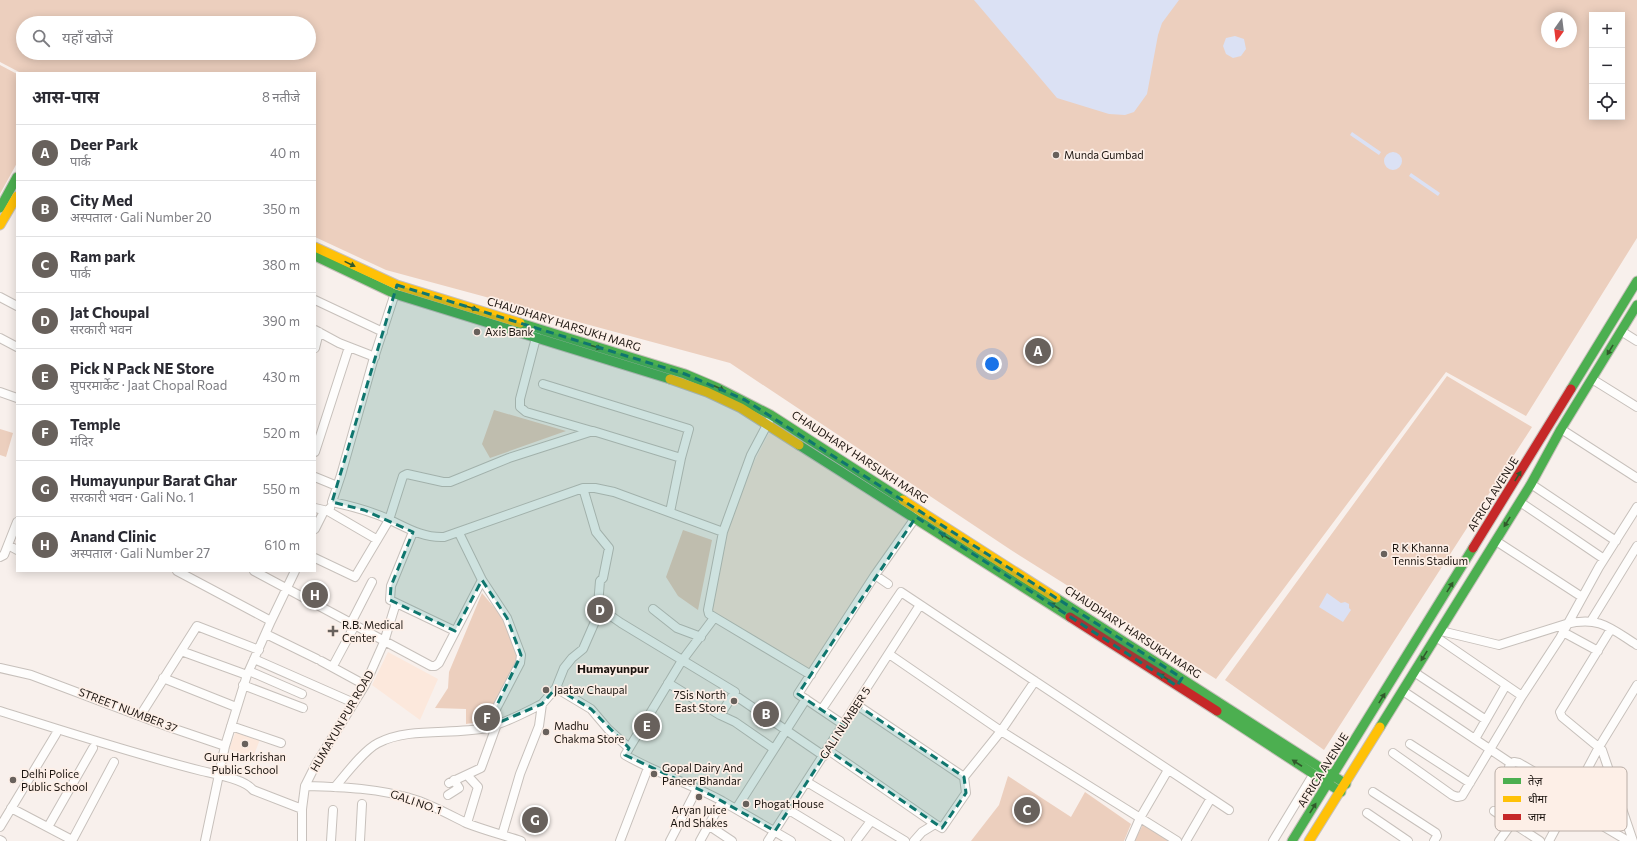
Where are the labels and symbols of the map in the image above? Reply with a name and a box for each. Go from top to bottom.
north arrow [1541,12,1577,48]
place label: Munda Gumbad [1064,148,1144,161]
marker: Munda Gumbad [1051,150,1061,160]
one-way arrow [344,261,356,267]
street label: CHAUDHARY HARSUKH MARG [486,294,643,353]
one-way arrow [466,305,478,311]
place label: Axis Bank [485,325,534,338]
marker: Axis Bank [472,327,482,337]
pin: A [1025,336,1051,366]
one-way arrow [590,344,602,350]
one-way arrow [1606,344,1613,356]
your location [982,354,1002,374]
one-way arrow [714,385,725,391]
street label: CHAUDHARY HARSUKH MARG [790,408,931,506]
street label: AFRICA AVENUE [1464,454,1521,533]
one-way arrow [1514,471,1522,481]
one-way arrow [1504,516,1511,528]
one-way arrow [939,533,951,540]
place label: R K Khanna Tennis Stadium [1392,541,1468,567]
marker: R K Khanna Tennis Stadium [1379,549,1389,559]
pin: H [302,580,328,610]
one-way arrow [1446,582,1454,592]
street label: CHAUDHARY HARSUKH MARG [1063,583,1204,681]
pin: D [587,595,613,625]
one-way arrow [1049,603,1061,610]
place label: R.B. Medical Center [342,618,403,644]
marker: R.B. Medical Center [327,625,339,637]
one-way arrow [1421,650,1428,662]
district label: Humayunpur [577,661,649,675]
street label: HUMAYUN PUR ROAD [307,668,376,774]
one-way arrow [1158,674,1170,681]
place label: Jaatav Chaupal [554,683,627,697]
street label: GALI NUMBER 5 [816,684,873,761]
street label: STREET NUMBER 37 [77,685,180,734]
marker: Jaatav Chaupal [541,685,551,695]
place label: 7Sis North East Store [674,688,726,714]
one-way arrow [1378,692,1385,704]
marker: 7Sis North East Store [729,696,739,706]
pin: B [753,699,779,729]
pin: F [474,703,500,733]
pin: E [634,711,660,741]
place label: Madhu Chakma Store [554,719,625,745]
marker: Madhu Chakma Store [541,727,551,737]
street label: AFRICA AVENUE [1294,730,1351,809]
marker: Guru Harkrishan Public School [240,739,250,749]
place label: Guru Harkrishan Public School [204,750,286,776]
one-way arrow [1291,759,1302,767]
place label: Gopal Dairy And Paneer Bhandar [662,761,743,787]
place label: Delhi Police Public School [21,767,88,793]
legend [1495,767,1627,831]
marker: Gopal Dairy And Paneer Bhandar [649,769,659,779]
text: तेज़ [1528,774,1543,787]
marker: Delhi Police Public School [8,775,18,785]
street label: GALI NO. 1 [389,787,444,816]
marker: Aryan Juice And Shakes [694,792,704,802]
text: धीमा [1528,792,1547,805]
pin: C [1014,795,1040,825]
place label: Phogat House [754,797,824,810]
marker: Phogat House [741,799,751,809]
place label: Aryan Juice And Shakes [670,803,728,829]
one-way arrow [1309,803,1317,813]
pin: G [522,805,548,835]
text: जाम [1528,810,1546,823]

